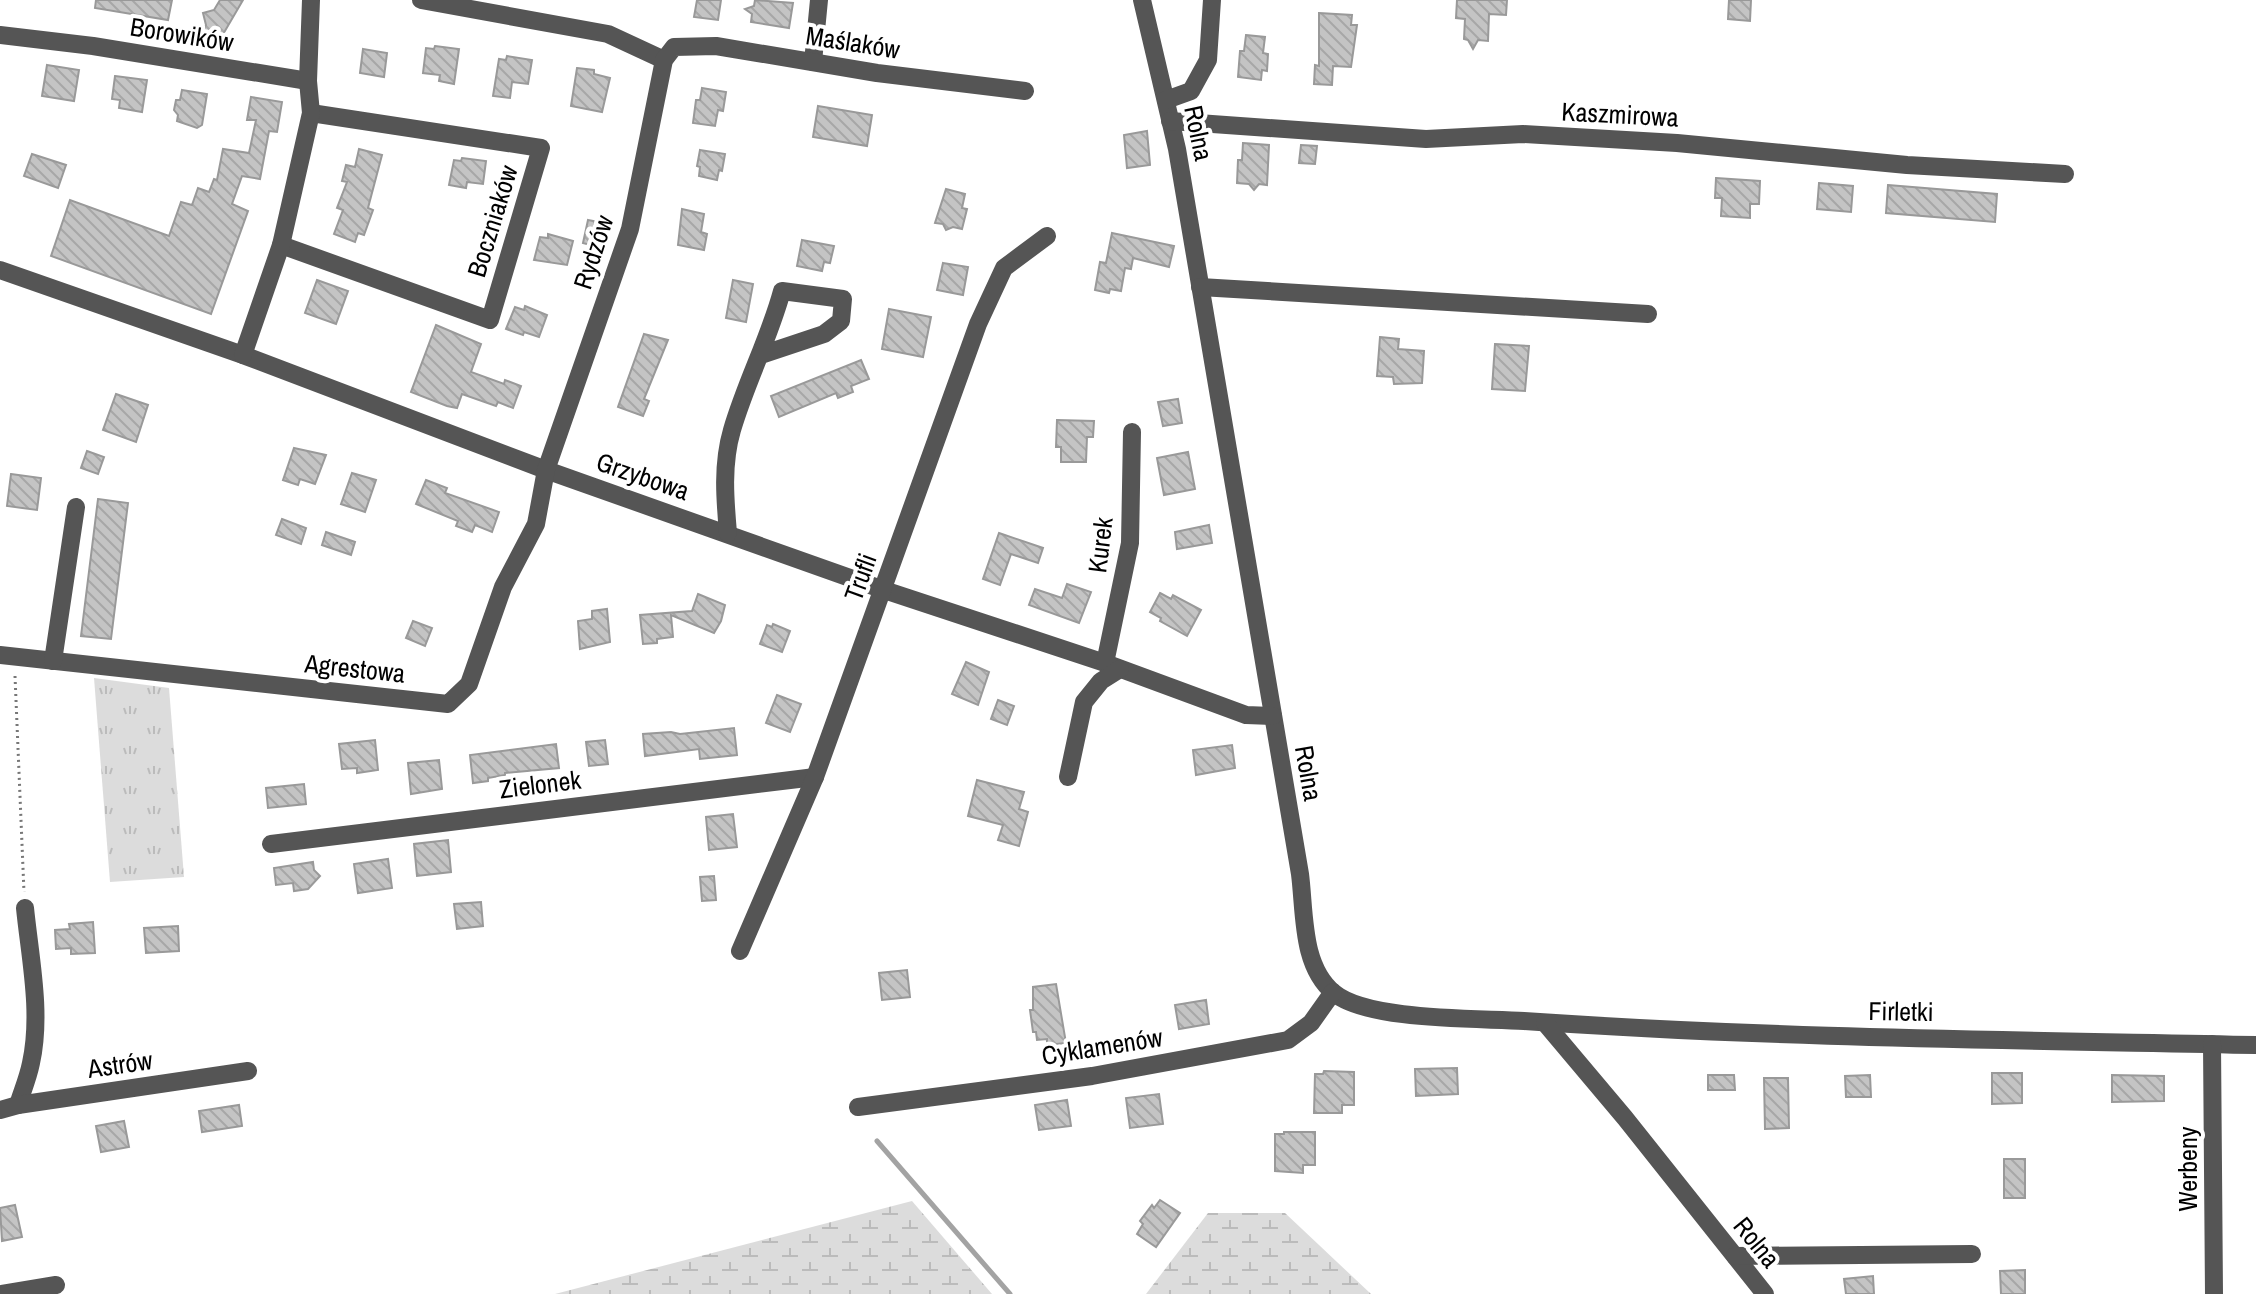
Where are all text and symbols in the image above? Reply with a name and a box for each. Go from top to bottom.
street label: Borowików [128,9,237,60]
street label: Maślaków [803,17,903,67]
street label: Kaszmirowa [1561,93,1680,135]
street label: Rolna [1176,102,1222,164]
street label: Boczniaków [458,160,526,281]
street label: Rydzów [565,210,622,293]
street label: Grzybowa [592,444,694,508]
street label: Kurek [1079,515,1121,575]
street label: Trufli [835,549,885,605]
street label: Agrestowa [302,645,407,691]
street label: Rolna [1287,743,1331,804]
street label: Zielonek [497,762,583,806]
street label: Firletki [1868,993,1934,1029]
street label: Cyklamenów [1039,1019,1166,1073]
street label: Astrów [84,1042,155,1086]
street label: Werbeny [2170,1126,2205,1211]
street label: Rolna [1726,1209,1788,1275]

